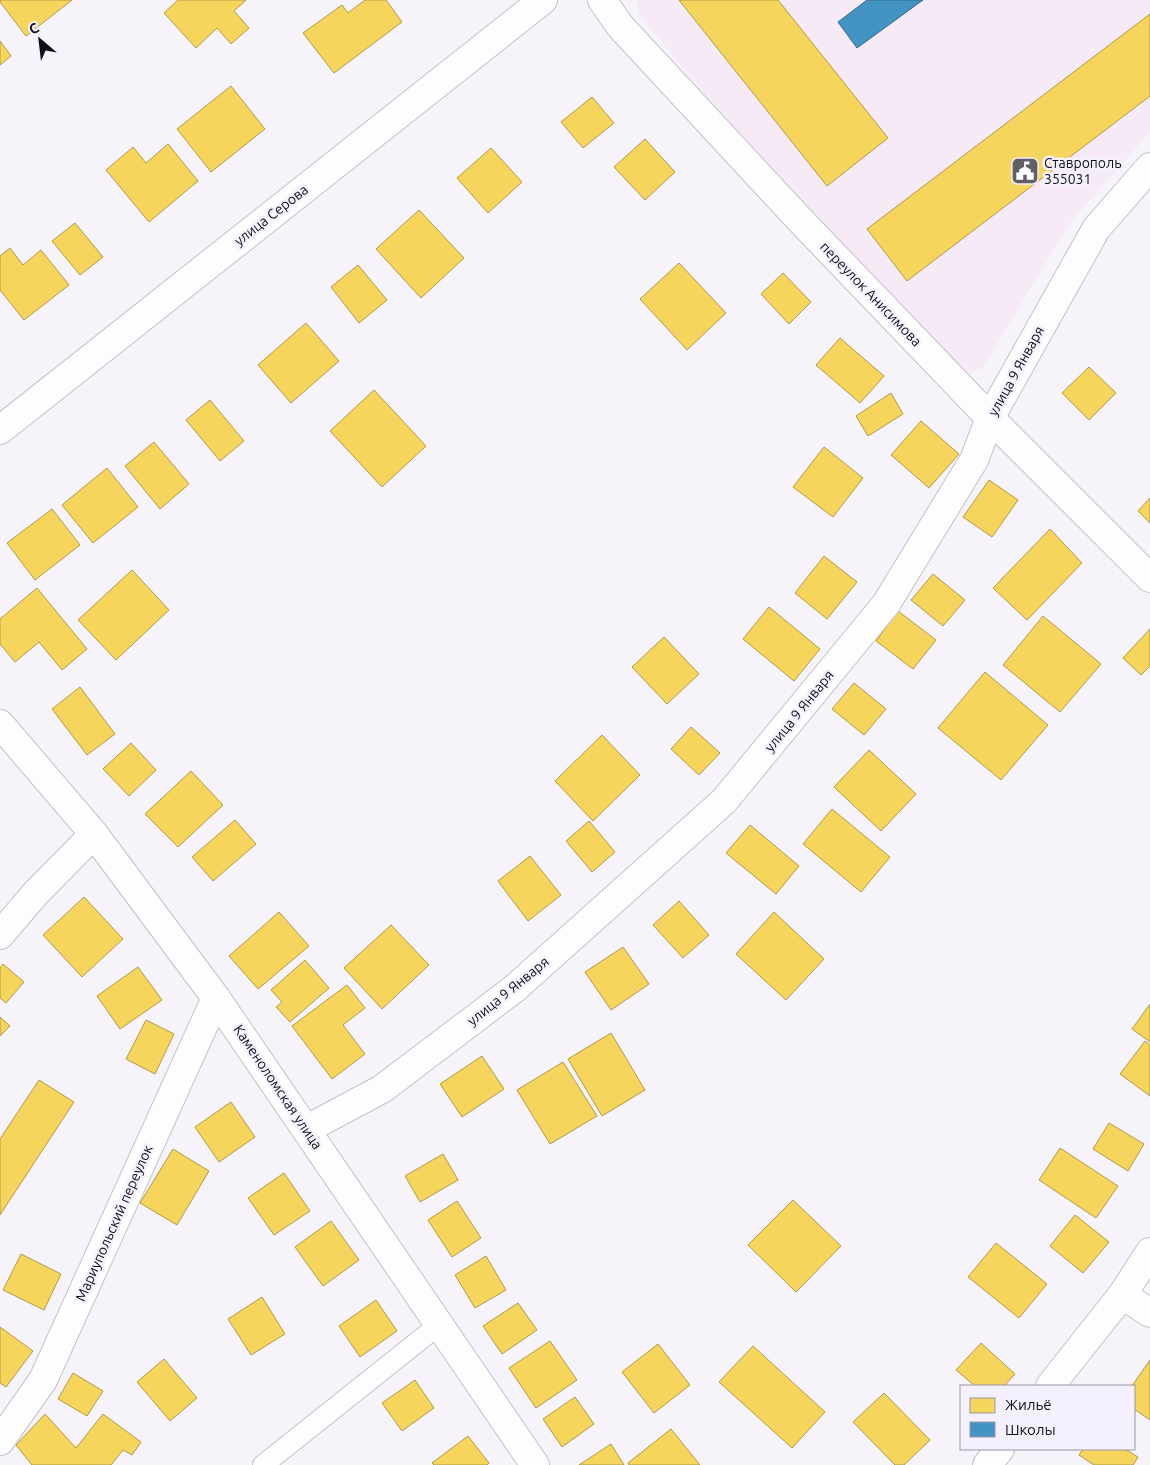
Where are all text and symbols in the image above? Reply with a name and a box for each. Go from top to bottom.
north arrow [15,15,65,65]
text: С [26,19,42,38]
place label: Ставрополь 355031 [1044,155,1122,187]
public building icon: Ставрополь 355031 [1010,156,1040,186]
street label: улица Серова [231,181,311,249]
street label: переулок Анисимова [817,239,925,349]
street label: улица 9 Января [985,323,1047,419]
street label: улица 9 Января [761,667,837,755]
street label: улица 9 Января [464,953,552,1029]
street label: Каменоломская улица [230,1022,326,1152]
street label: Мариупольский переулок [72,1142,156,1304]
legend [960,1385,1135,1450]
text: Жильё [1005,1396,1052,1413]
text: Школы [1005,1421,1056,1438]

